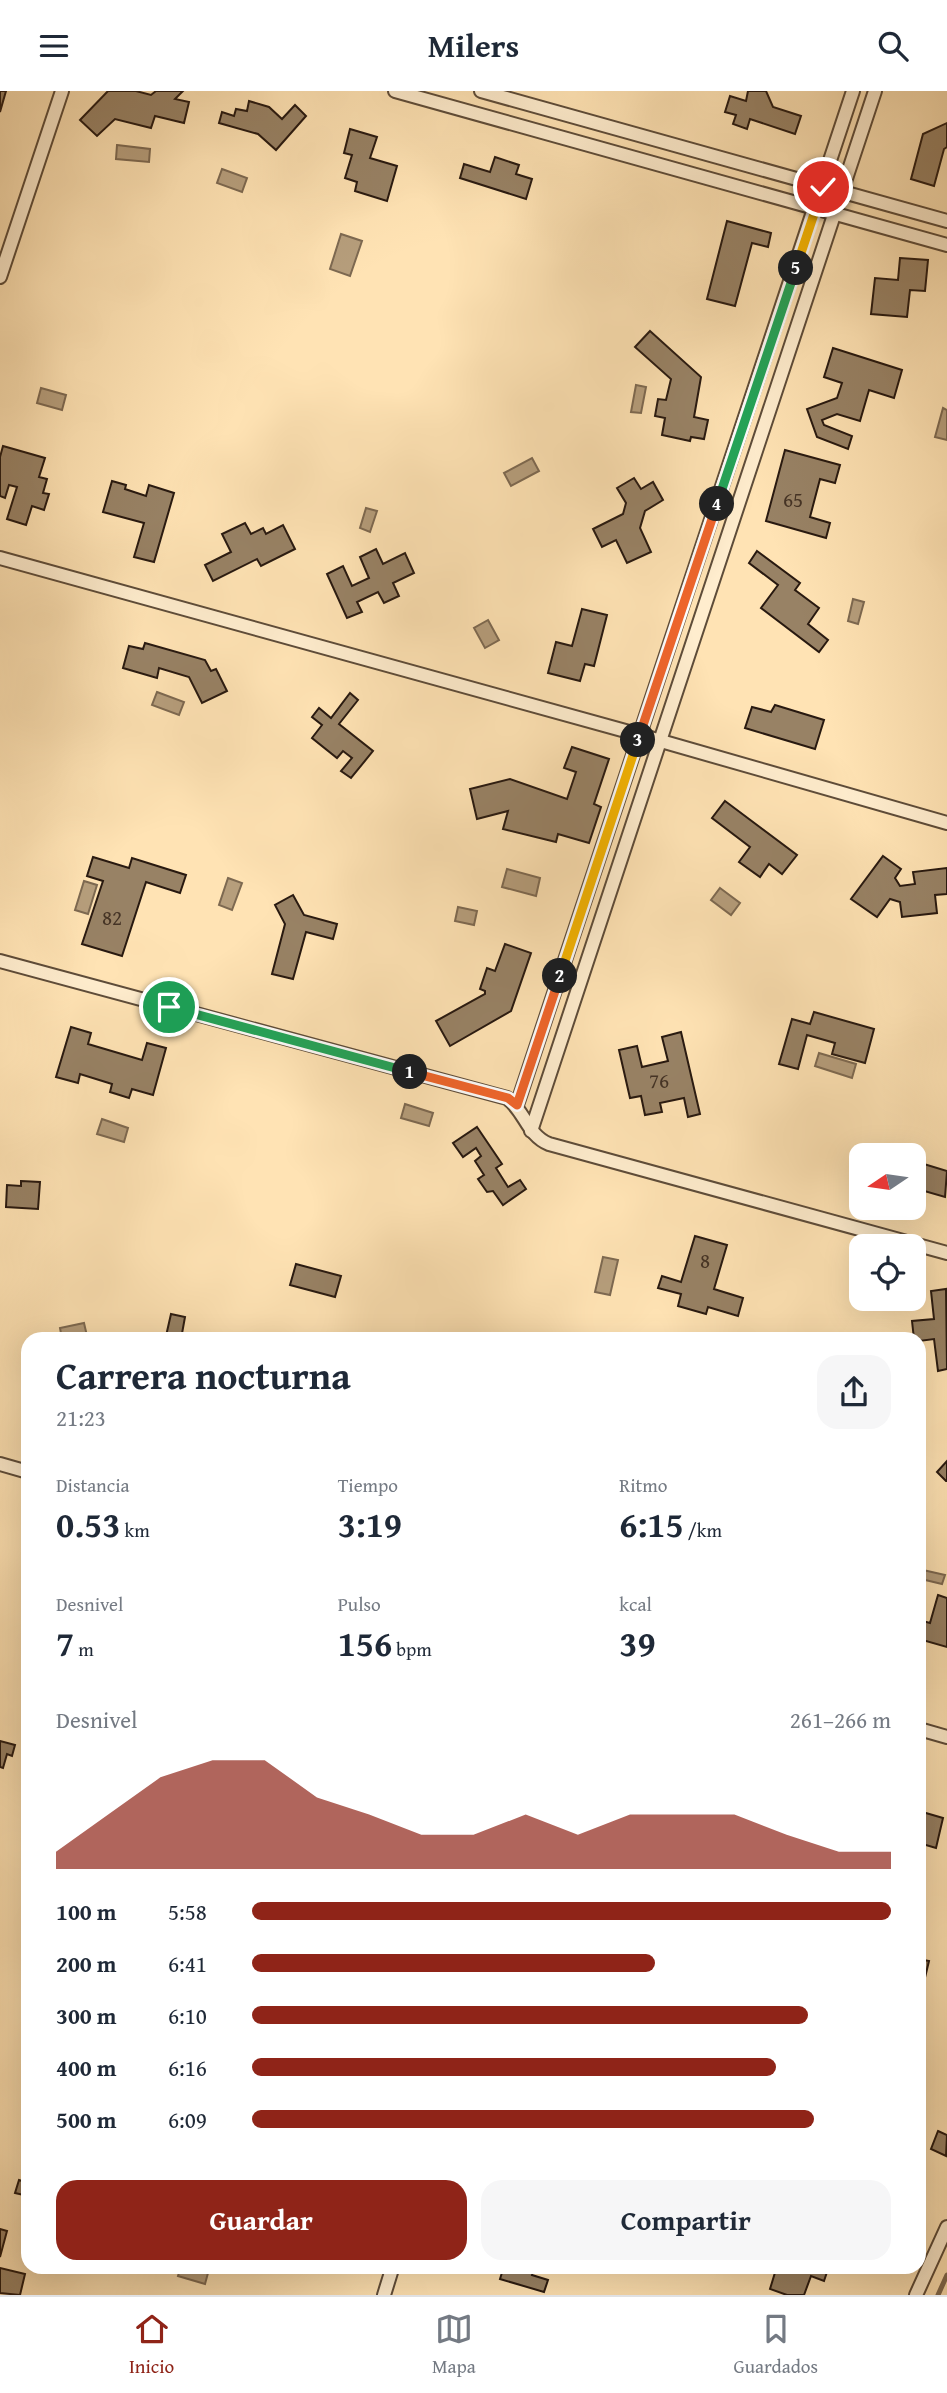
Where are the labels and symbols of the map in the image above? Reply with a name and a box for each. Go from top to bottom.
pin [793,157,853,217]
pin: 5 [778,251,814,285]
house number: 65 [783,484,803,515]
pin: 4 [700,487,734,521]
pin: 3 [620,723,656,757]
house number: 82 [102,902,122,933]
pin: 2 [542,959,578,994]
pin [139,977,199,1037]
pin: 1 [392,1055,428,1089]
house number: 76 [649,1065,669,1096]
north arrow [849,1143,926,1220]
house number: 8 [700,1245,710,1276]

